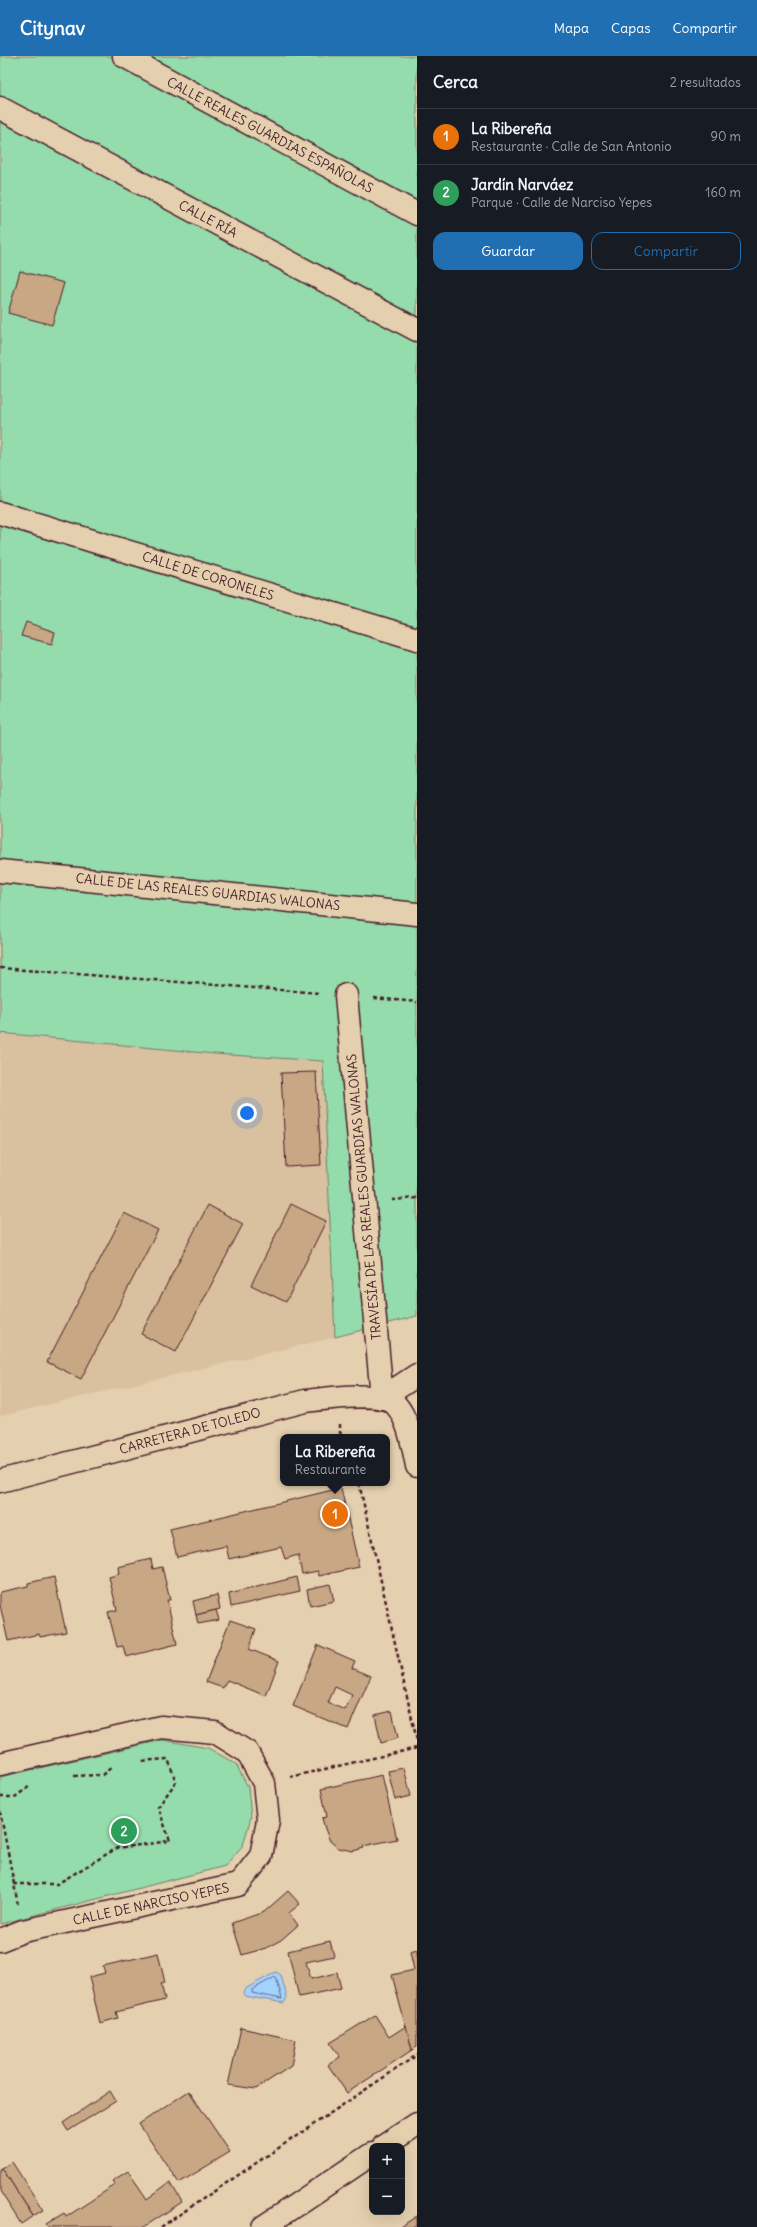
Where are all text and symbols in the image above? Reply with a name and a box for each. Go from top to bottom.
text: Citynav [20,16,85,40]
text: Mapa [554,19,589,37]
text: Capas [611,19,651,37]
text: Compartir [673,19,737,37]
text: Cerca [433,71,478,93]
street label: CALLE REALES GUARDIAS ESPAÑOLAS [164,73,376,197]
text: 2 resultados [670,74,741,91]
text: La Ribereña [471,119,551,138]
text: 1 [443,128,449,145]
text: 90 m [710,128,741,145]
text: Restaurante · Calle de San Antonio [471,138,672,155]
text: Jardín Narváez [471,175,573,194]
text: 2 [442,184,450,201]
text: 160 m [705,184,741,201]
text: Parque · Calle de Narciso Yepes [471,194,652,211]
street label: CALLE RÍA [176,196,241,242]
button: Guardar [433,232,583,270]
button: Compartir [591,232,741,270]
street label: CALLE DE CORONELES [140,548,276,604]
street label: CALLE DE LAS REALES GUARDIAS WALONAS [75,870,341,914]
street label: TRAVESÍA DE LAS REALES GUARDIAS WALONAS [342,1053,385,1341]
your location [237,1103,257,1123]
street label: CARRETERA DE TOLEDO [117,1404,263,1458]
popup [280,1434,390,1486]
text: La Ribereña [295,1442,375,1461]
text: Restaurante [295,1461,366,1478]
pin: 1 [322,1499,348,1529]
pin: 2 [111,1816,137,1846]
street label: CALLE DE NARCISO YEPES [71,1879,231,1929]
map controls [369,2143,405,2215]
button: + [369,2143,405,2179]
button: − [369,2179,405,2215]

